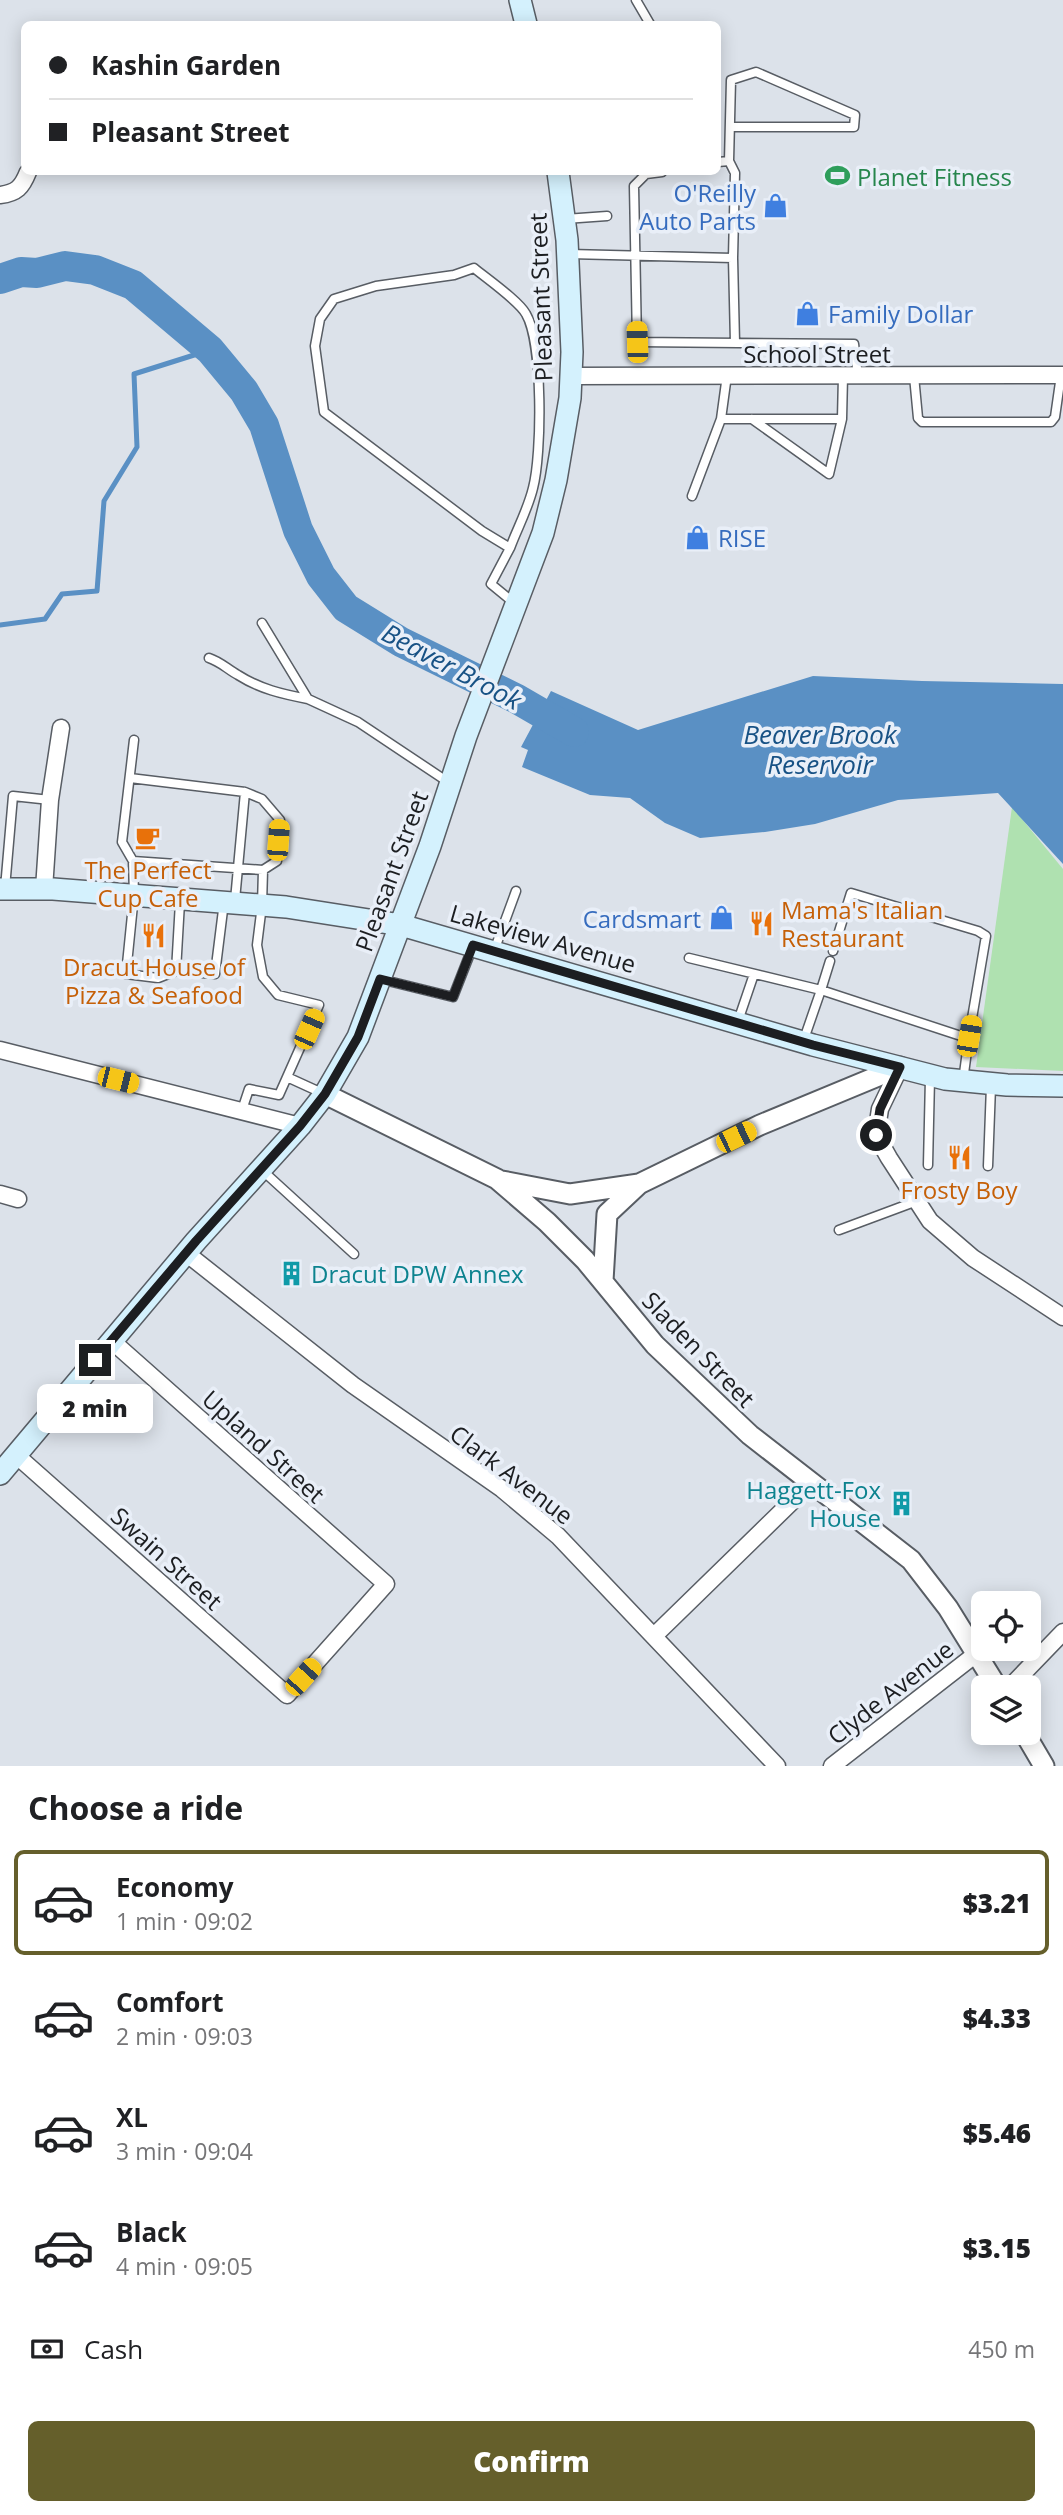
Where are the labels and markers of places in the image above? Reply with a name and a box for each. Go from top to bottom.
place label: Planet Fitness [857,160,1012,193]
sports icon: Planet Fitness [823,162,851,190]
place label: O'Reilly Auto Parts [639,176,757,237]
shop icon: O'Reilly Auto Parts [762,192,790,220]
place label: Family Dollar [828,297,974,330]
shop icon: Family Dollar [794,299,822,327]
place label: RISE [718,521,766,554]
shop icon: RISE [684,523,712,551]
cafe icon: The Perfect Cup Cafe [134,824,162,852]
place label: The Perfect Cup Cafe [85,853,211,914]
place label: Mama's Italian Restaurant [781,893,943,954]
place label: Cardsmart [583,902,701,935]
shop icon: Cardsmart [707,904,735,932]
restaurant icon: Mama's Italian Restaurant [747,909,775,937]
restaurant icon: Dracut House of Pizza & Seafood [140,921,168,949]
place label: Dracut House of Pizza & Seafood [63,950,247,1011]
restaurant icon: Frosty Boy [945,1144,973,1172]
place label: Frosty Boy [901,1173,1018,1206]
place label: Dracut DPW Annex [311,1257,524,1290]
building icon: Dracut DPW Annex [277,1259,305,1287]
place label: Haggett-Fox House [746,1473,881,1534]
building icon: Haggett-Fox House [887,1489,915,1517]

